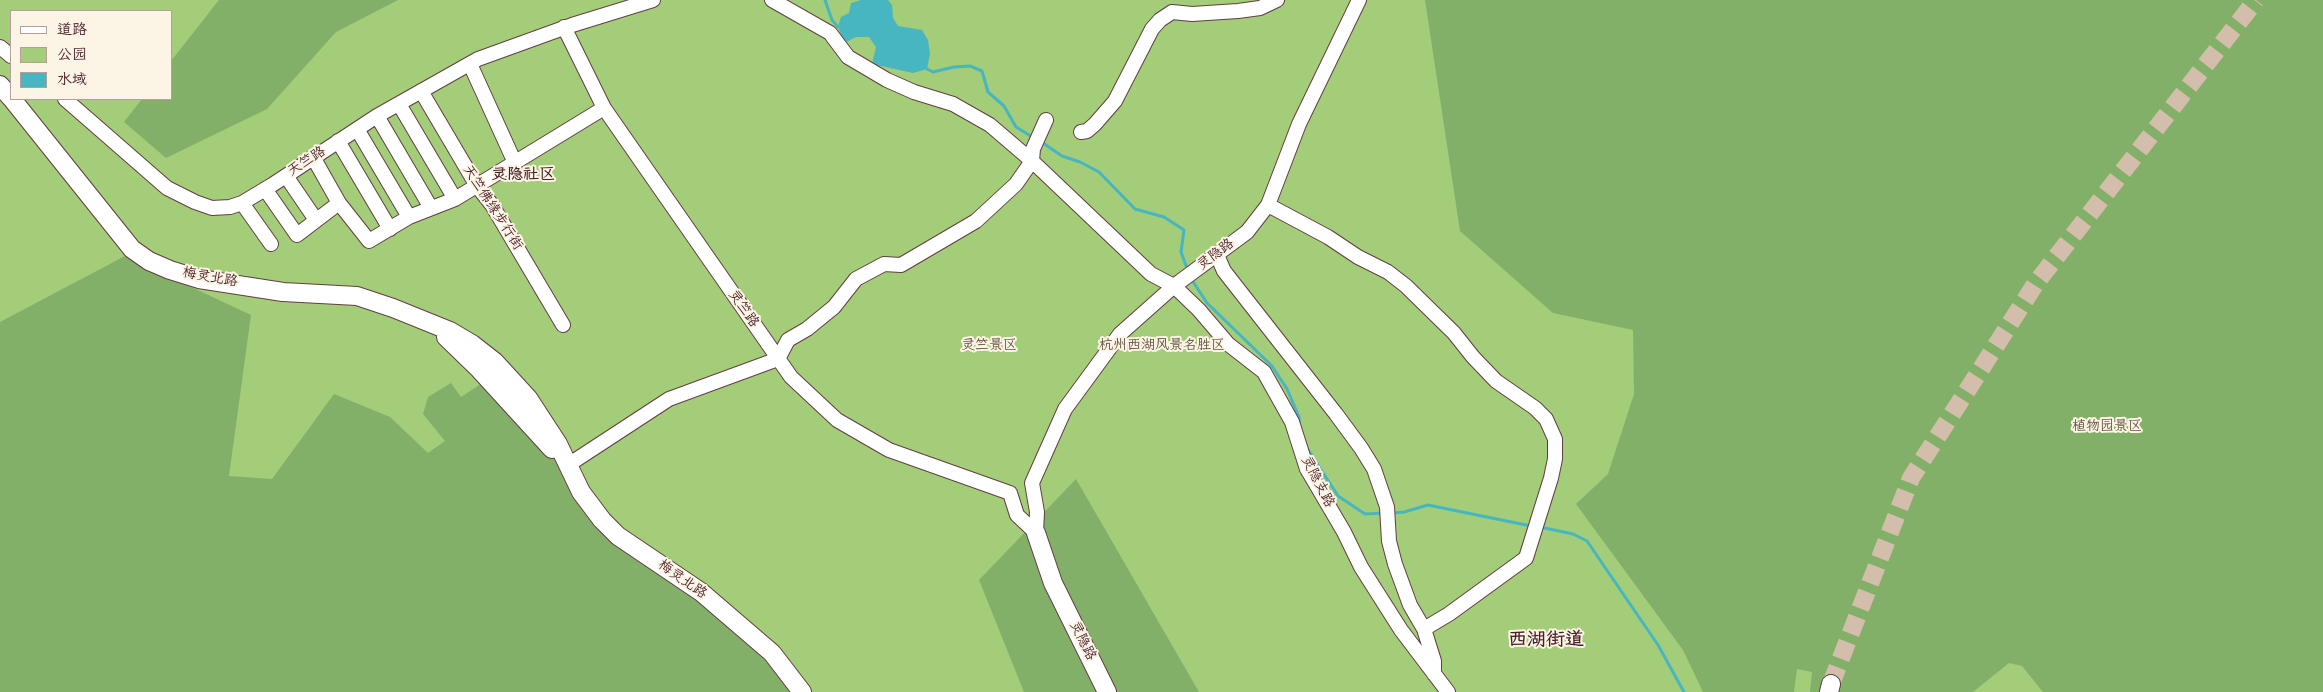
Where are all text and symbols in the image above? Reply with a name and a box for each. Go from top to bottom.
legend [10,10,172,100]
text: 道路 [57,19,87,40]
text: 公园 [57,44,87,65]
text: 水域 [57,69,87,90]
street label: 天竺路 [285,144,329,180]
street label: 天竺佛缘步行街 [458,162,526,254]
district label: 灵隐社区 [491,166,555,186]
street label: 灵隐路 [1194,236,1238,274]
street label: 梅灵北路 [181,265,239,291]
street label: 灵竺路 [724,287,762,331]
park label: 灵竺景区 [961,338,1017,354]
park label: 杭州西湖风景名胜区 [1099,338,1225,354]
park label: 植物园景区 [2072,419,2142,435]
street label: 灵隐支路 [1297,453,1337,511]
street label: 梅灵北路 [654,557,710,603]
street label: 灵隐路 [1065,618,1099,664]
district label: 西湖街道 [1508,630,1584,652]

